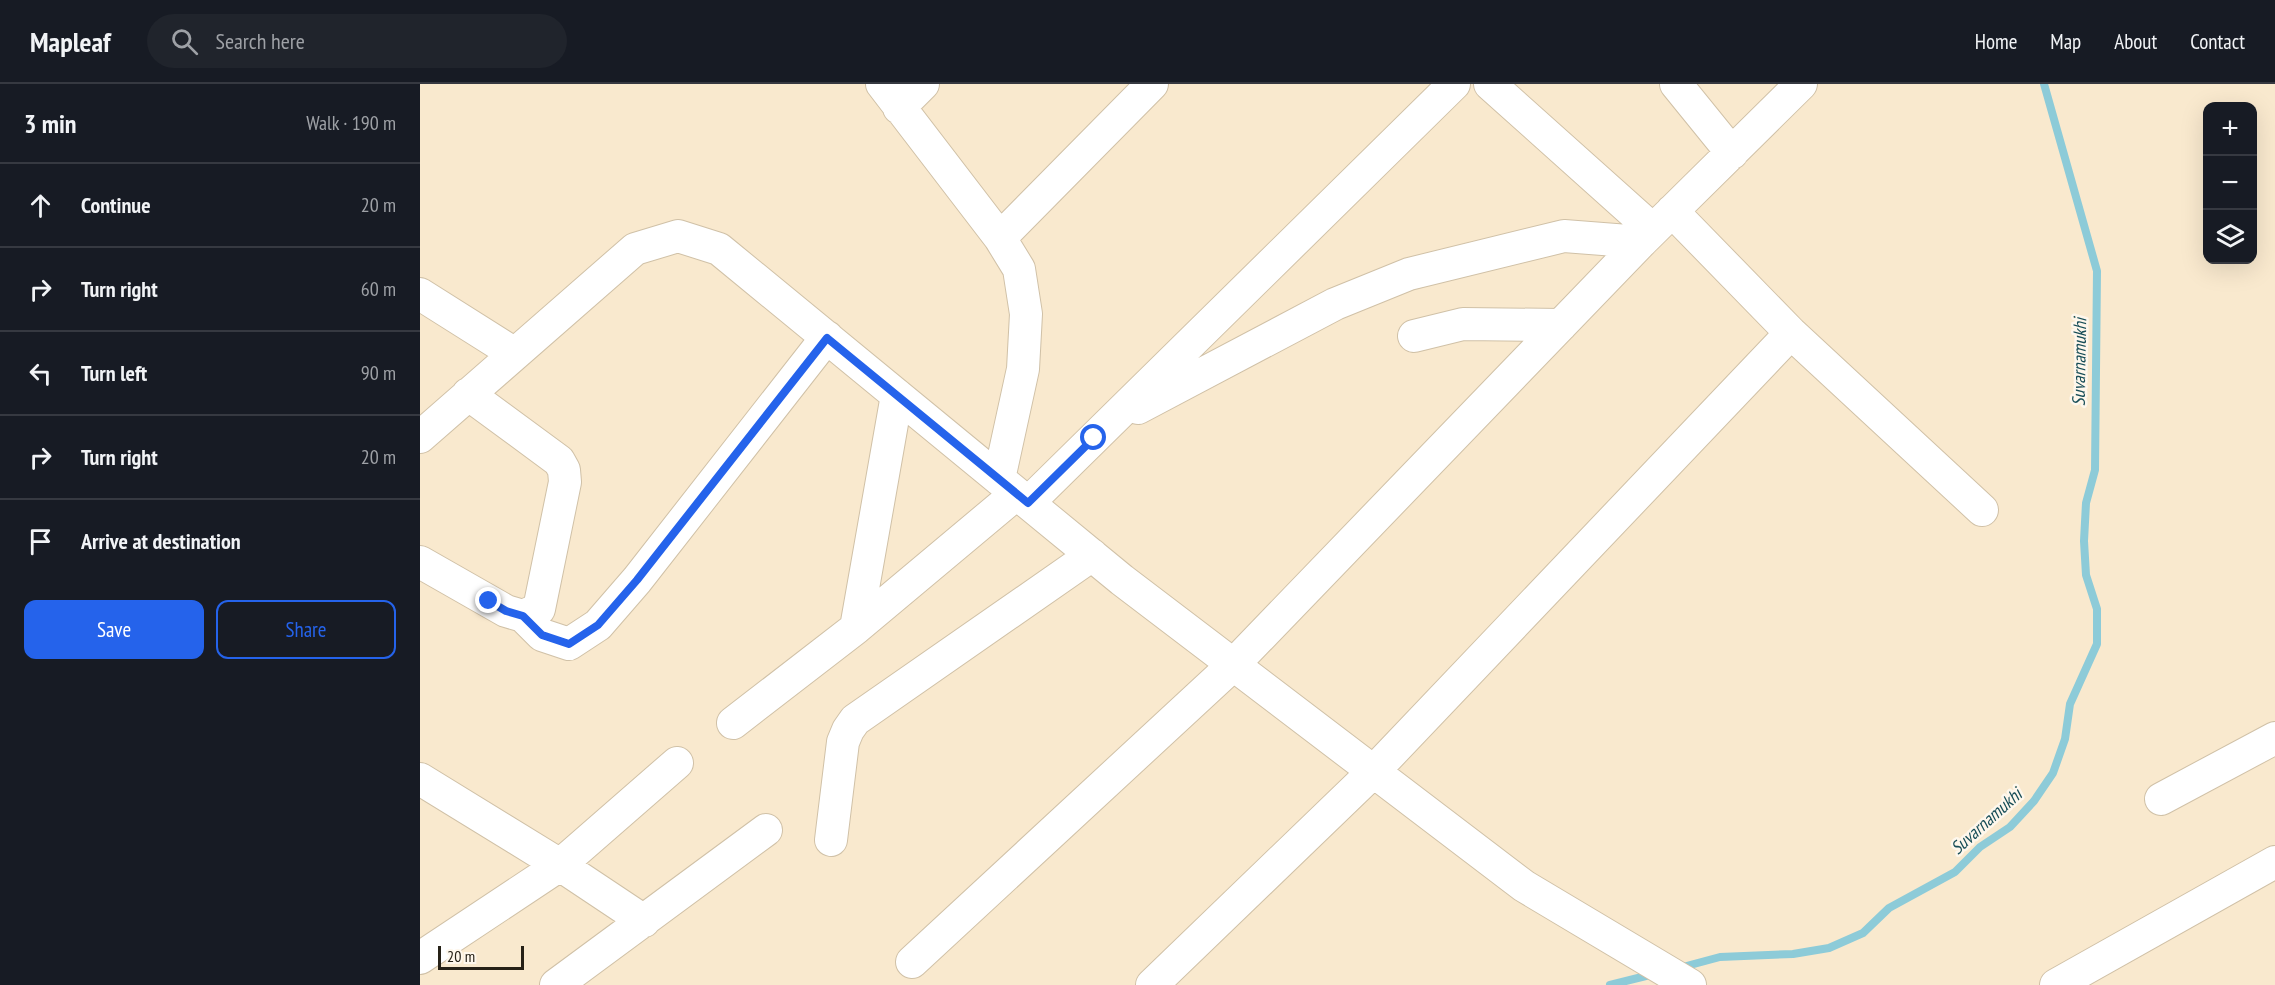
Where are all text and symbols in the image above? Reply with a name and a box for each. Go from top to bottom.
search box [147,14,567,68]
text: Mapleaf [30,23,111,60]
icon: search [168,25,201,58]
text: Search here [216,27,305,55]
text: Home [1975,28,2017,55]
text: Map [2050,28,2081,55]
text: About [2114,28,2157,55]
text: Contact [2190,28,2245,55]
map controls [2203,102,2257,264]
button: + [2203,102,2257,156]
text: 3 min [24,107,77,140]
text: Walk · 190 m [306,110,396,136]
button: − [2203,156,2257,210]
icon: ahead [24,189,57,222]
text: Continue [81,191,151,219]
text: 20 m [361,192,396,218]
button: layers [2203,210,2257,264]
icon: right [24,273,57,306]
text: Turn right [81,275,158,303]
text: 60 m [361,276,396,302]
water label: Suvarnamukhi [2067,316,2091,406]
icon: left [24,357,57,390]
text: Turn left [81,359,147,387]
text: 90 m [361,360,396,386]
route start [1080,424,1106,450]
icon: right [24,441,57,474]
text: Turn right [81,443,158,471]
text: 20 m [361,444,396,470]
icon: arrive [24,525,57,558]
text: Arrive at destination [81,527,241,555]
route end [475,587,501,613]
button: Save [24,600,204,659]
button: Share [216,600,396,659]
water label: Suvarnamukhi [1946,782,2028,859]
scale bar [438,943,524,970]
text: 20 m [447,946,475,966]

